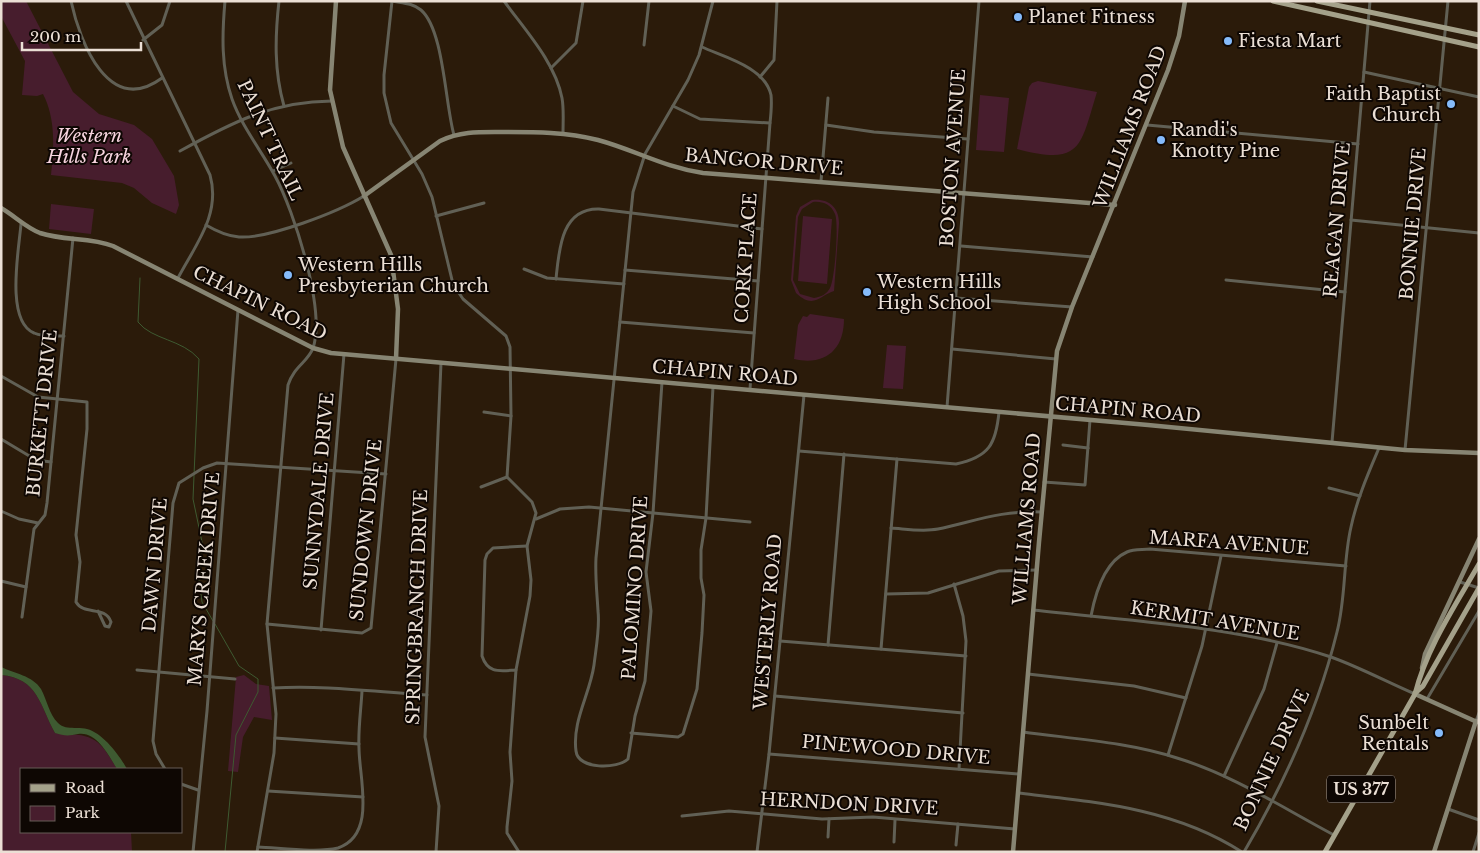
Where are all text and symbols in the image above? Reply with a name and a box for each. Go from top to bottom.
place label: Planet Fitness [1028,6,1155,28]
marker: Planet Fitness [1012,11,1024,23]
scale bar [22,20,141,52]
text: 200 m [30,27,81,46]
place label: Fiesta Mart [1238,30,1342,52]
marker: Fiesta Mart [1222,35,1234,47]
street label: WILLIAMS ROAD [1088,42,1171,212]
street label: BOSTON AVENUE [936,68,970,248]
street label: PAINT TRAIL [232,76,308,204]
place label: Faith Baptist Church [1325,83,1441,126]
marker: Faith Baptist Church [1445,98,1457,110]
place label: Randi's Knotty Pine [1171,119,1280,162]
park label: Western Hills Park [46,125,131,168]
marker: Randi's Knotty Pine [1155,134,1167,146]
street label: REAGAN DRIVE [1319,141,1355,299]
street label: BANGOR DRIVE [684,144,844,180]
street label: BONNIE DRIVE [1395,147,1431,301]
street label: CORK PLACE [730,192,762,324]
place label: Western Hills Presbyterian Church [297,254,489,297]
street label: CHAPIN ROAD [189,261,331,345]
marker: Western Hills Presbyterian Church [282,269,294,281]
place label: Western Hills High School [876,271,1001,314]
marker: Western Hills High School [861,286,873,298]
street label: BURKETT DRIVE [22,328,62,498]
street label: CHAPIN ROAD [651,356,799,390]
street label: SUNNYDALE DRIVE [299,391,339,591]
street label: CHAPIN ROAD [1054,393,1202,427]
street label: WILLIAMS ROAD [1008,432,1045,607]
street label: SUNDOWN DRIVE [346,438,386,622]
street label: MARYS CREEK DRIVE [184,471,224,687]
street label: SPRINGBRANCH DRIVE [402,489,432,725]
street label: PALOMINO DRIVE [618,495,652,681]
street label: DAWN DRIVE [138,497,172,633]
street label: MARFA AVENUE [1148,526,1310,560]
street label: WESTERLY ROAD [749,533,787,712]
street label: KERMIT AVENUE [1129,597,1301,645]
street label: BONNIE DRIVE [1230,686,1314,834]
place label: Sunbelt Rentals [1358,712,1429,755]
marker: Sunbelt Rentals [1433,727,1445,739]
street label: PINEWOOD DRIVE [801,731,991,769]
legend [20,768,182,833]
road number: US 377 [1327,776,1395,802]
text: Road [65,778,105,797]
street label: HERNDON DRIVE [759,788,939,820]
text: Park [65,803,101,822]

